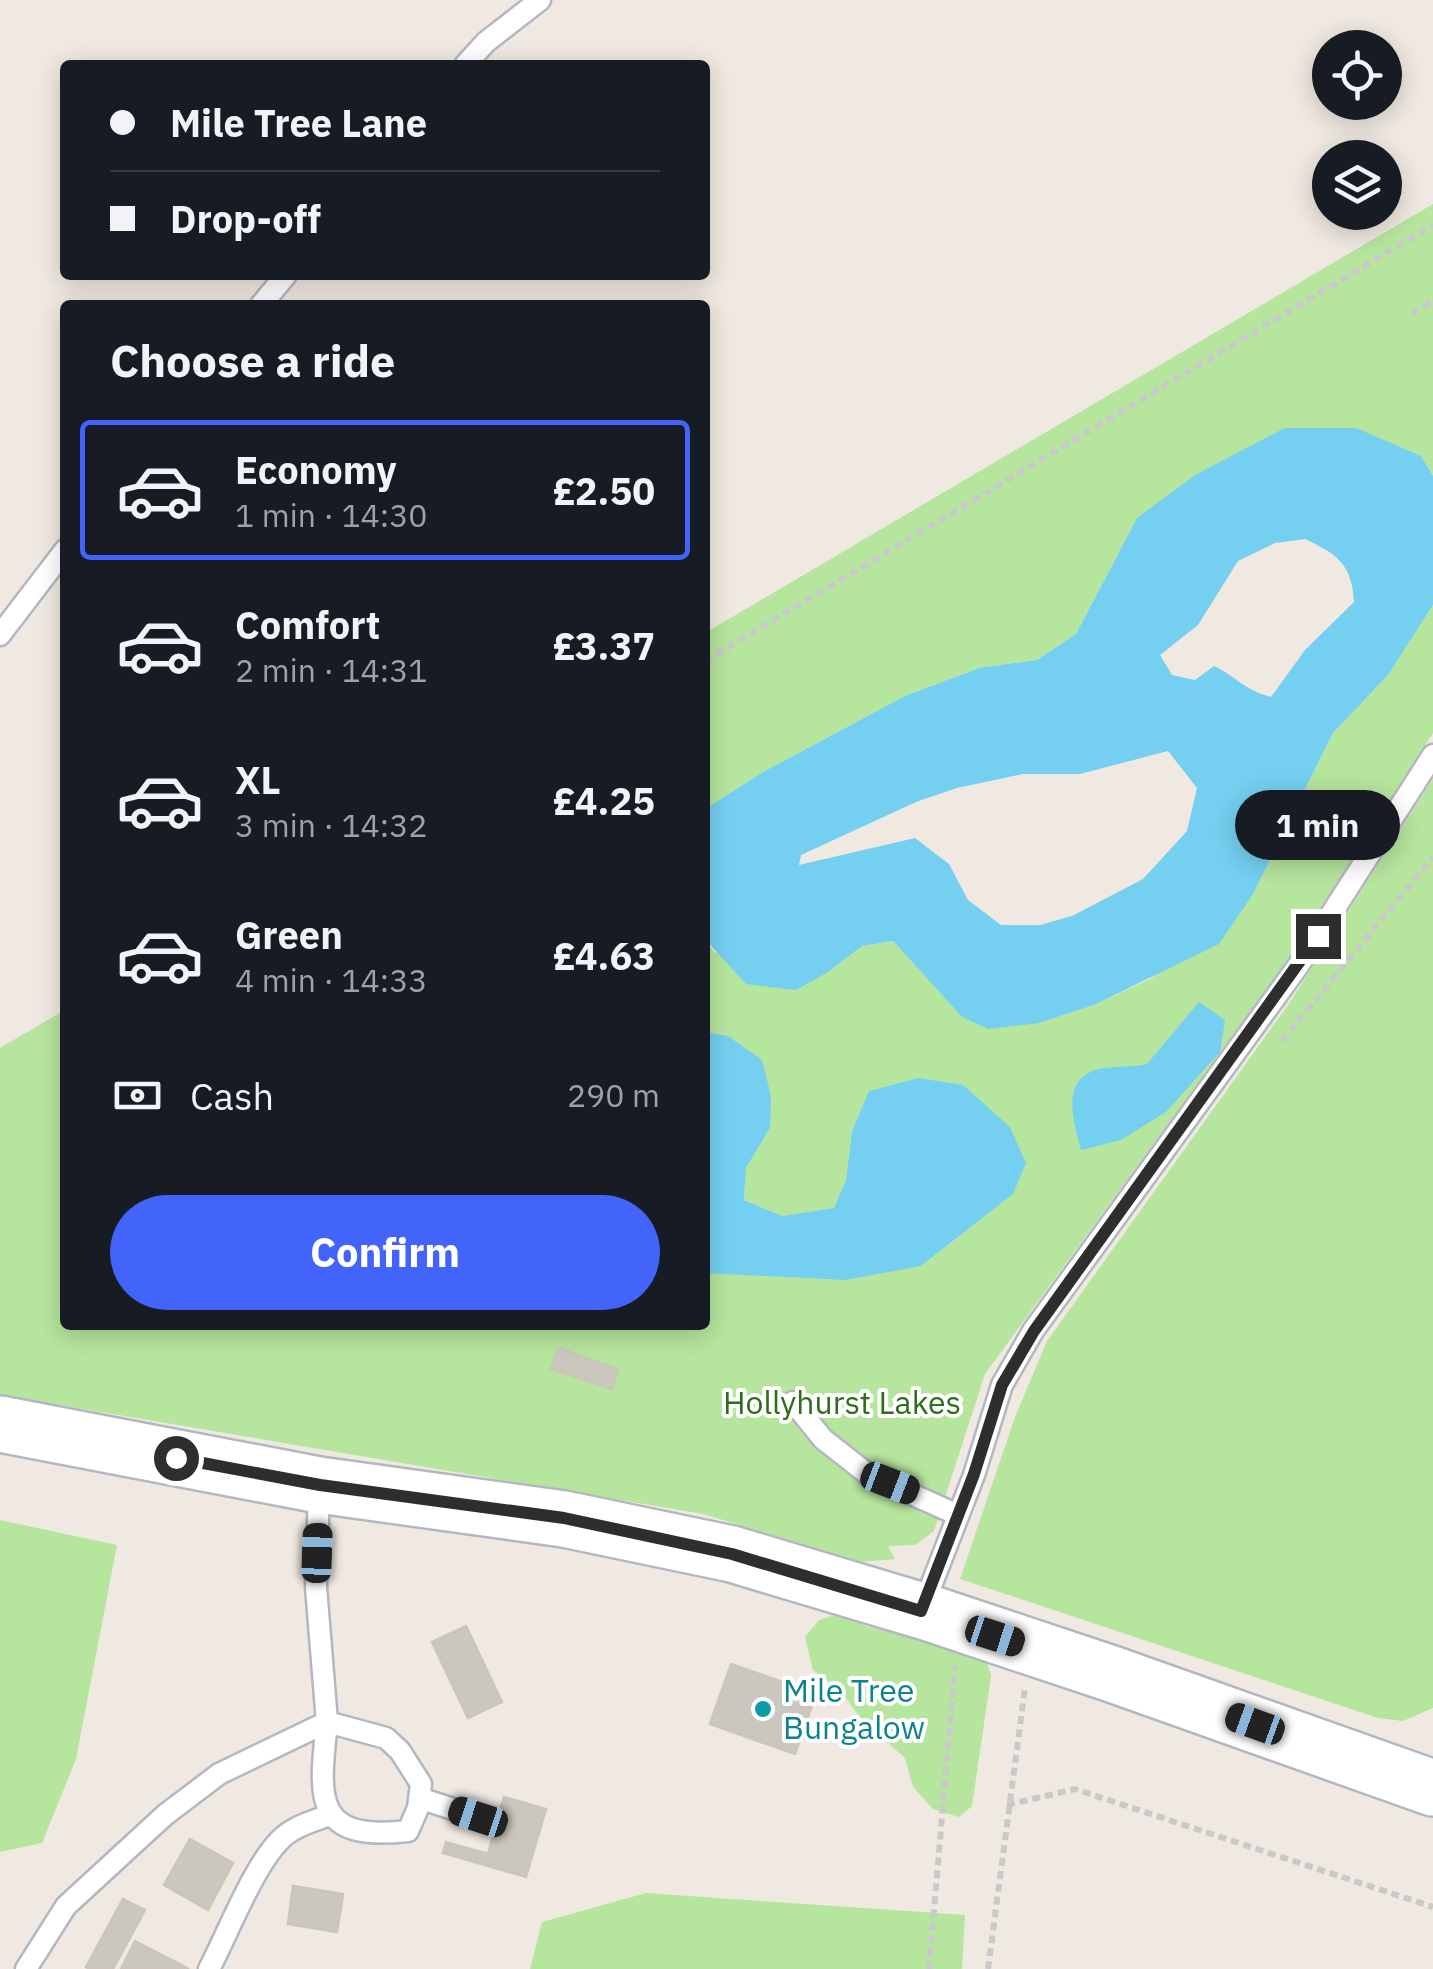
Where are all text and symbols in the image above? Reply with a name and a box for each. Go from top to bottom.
map controls [1312,30,1402,230]
button: locate [1312,30,1402,120]
text: Mile Tree Lane [170,98,427,147]
button: layers [1312,140,1402,230]
text: Drop-off [170,194,321,243]
text: Choose a ride [110,331,395,389]
icon: car [115,445,205,535]
text: Economy [235,445,397,494]
text: £2.50 [553,466,655,515]
text: 1 min · 14:30 [235,494,428,536]
icon: car [115,600,205,690]
text: Comfort [235,600,380,649]
text: £3.37 [553,621,655,670]
text: 2 min · 14:31 [235,649,428,691]
icon: car [115,755,205,845]
text: XL [235,755,281,804]
text: £4.25 [553,776,655,825]
callout: 1 min [1236,791,1400,861]
text: 3 min · 14:32 [235,804,428,846]
text: 1 min [1276,804,1359,846]
icon: car [115,910,205,1000]
text: Green [235,910,343,959]
route end [1296,914,1341,959]
text: £4.63 [553,931,655,980]
text: 4 min · 14:33 [235,959,428,1001]
icon: cash [110,1068,165,1123]
text: Cash [190,1071,274,1120]
text: 290 m [567,1074,660,1116]
button: Confirm [110,1195,660,1310]
park label: Hollyhurst Lakes [723,1381,961,1423]
route start [154,1436,199,1481]
car [857,1458,923,1508]
car [301,1522,333,1584]
car [962,1612,1028,1660]
place label: Mile Tree Bungalow [783,1669,925,1748]
marker: Mile Tree Bungalow [752,1698,774,1720]
car [1222,1700,1288,1748]
car [445,1793,511,1841]

